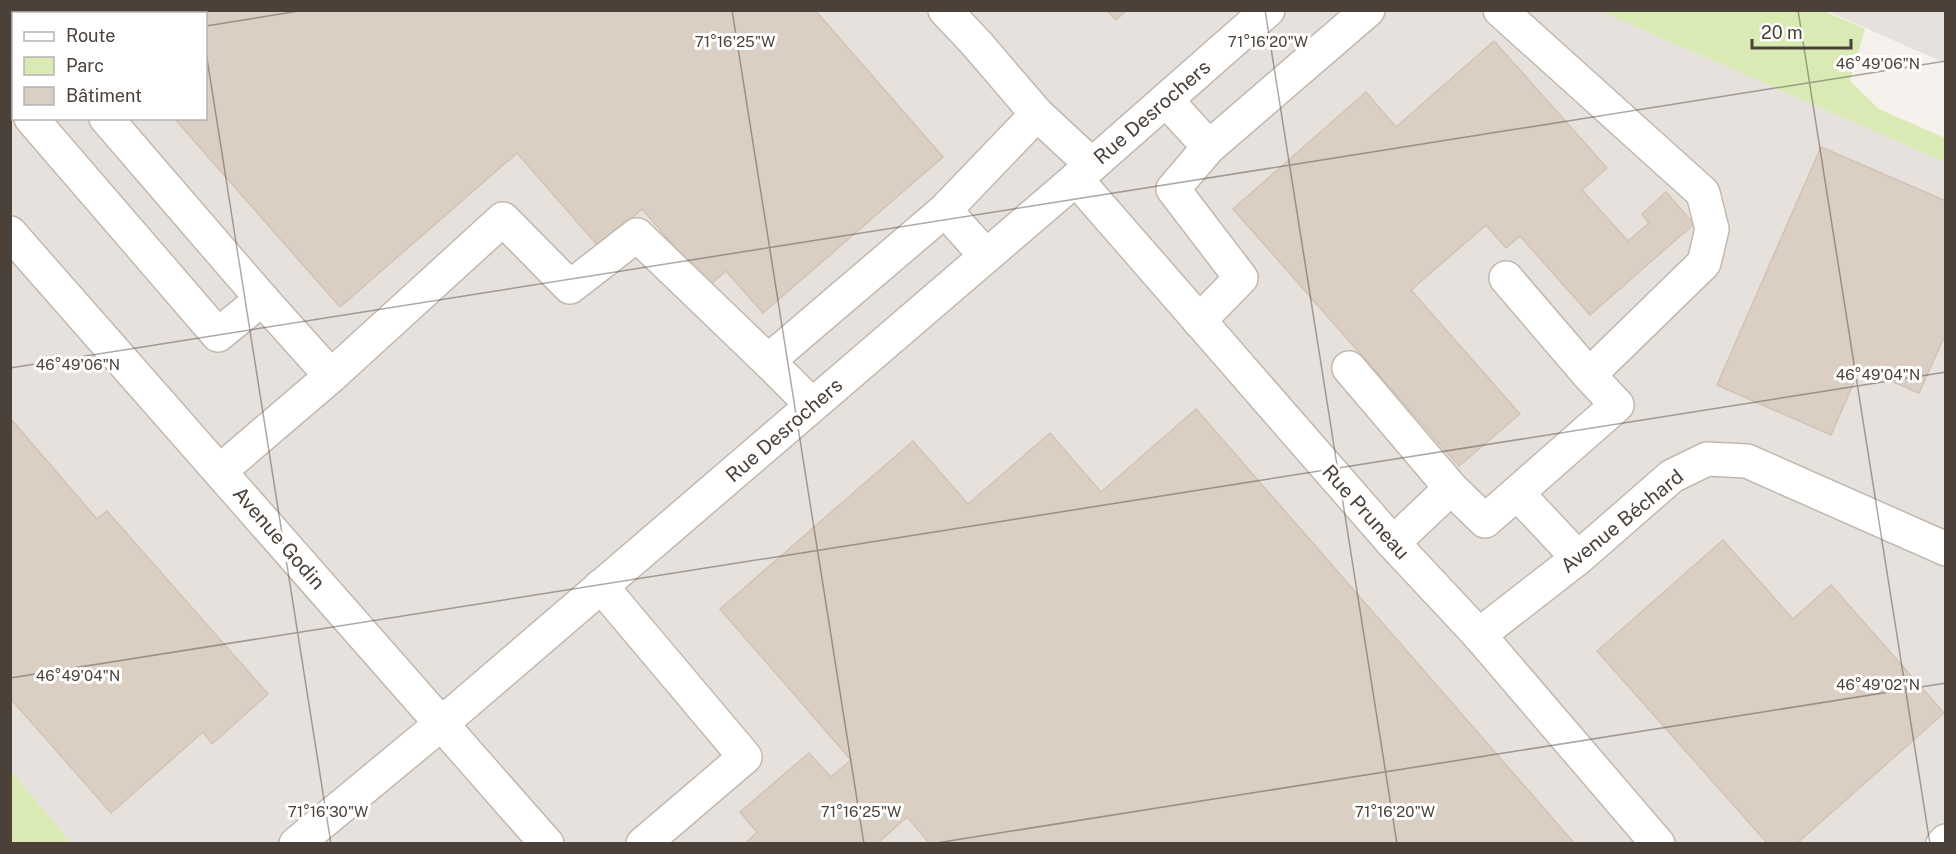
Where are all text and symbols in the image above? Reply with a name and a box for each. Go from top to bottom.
legend [12,12,207,120]
scale bar [1752,12,1851,50]
text: 20 m [1761,22,1803,43]
text: Route [66,25,115,46]
text: 71°16'25"W [695,33,775,50]
text: 71°16'20"W [1228,33,1308,50]
text: Parc [66,55,104,76]
street label: Rue Desrochers [1089,55,1215,169]
text: 46°49'06"N [1836,55,1920,72]
text: Bâtiment [66,85,142,106]
text: 46°49'06"N [36,356,120,373]
text: 46°49'04"N [1836,366,1920,383]
street label: Rue Desrochers [721,373,847,487]
street label: Rue Pruneau [1317,460,1415,564]
street label: Avenue Béchard [1556,464,1688,578]
street label: Avenue Godin [228,482,330,594]
text: 46°49'04"N [36,667,120,684]
text: 46°49'02"N [1836,676,1920,693]
text: 71°16'30"W [288,803,368,820]
text: 71°16'25"W [821,803,901,820]
text: 71°16'20"W [1355,803,1435,820]

